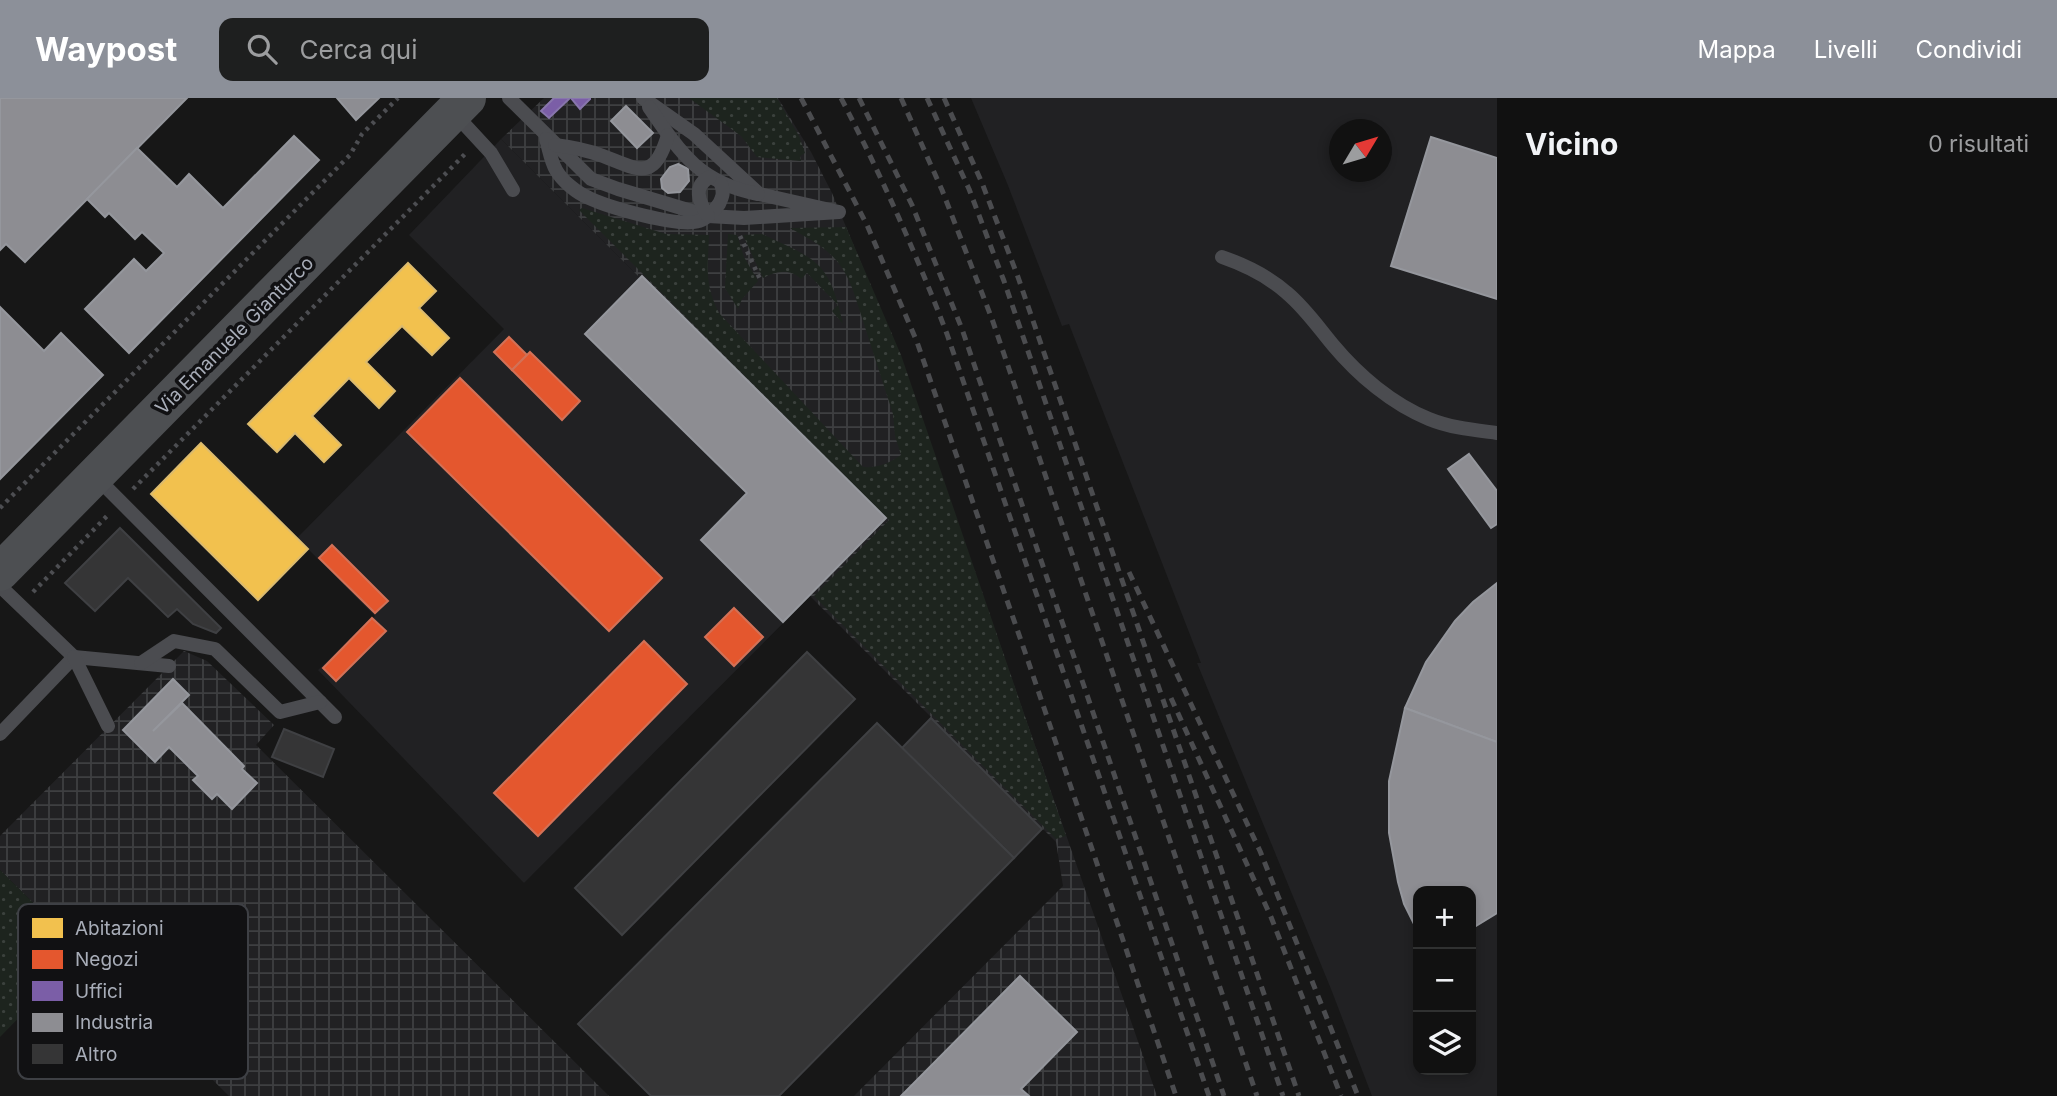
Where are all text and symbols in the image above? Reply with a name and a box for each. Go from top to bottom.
search box [219,18,709,81]
text: Waypost [35,29,177,69]
icon: search [243,30,281,68]
text: Cerca qui [299,34,418,65]
text: Mappa [1697,35,1776,64]
text: Livelli [1814,35,1878,64]
text: Condividi [1916,35,2022,64]
north arrow [1329,119,1392,182]
text: Vicino [1525,126,1618,162]
text: 0 risultati [1928,130,2029,158]
street label: Via Emanuele Gianturco [150,251,318,419]
map controls [1413,886,1476,1075]
button: + [1413,886,1476,949]
legend [18,904,248,1079]
text: Abitazioni [75,917,164,940]
text: Negozi [75,948,138,971]
button: − [1413,949,1476,1012]
text: Uffici [75,980,123,1003]
text: Industria [75,1011,153,1034]
button: layers [1413,1012,1476,1075]
text: Altro [75,1043,117,1066]

